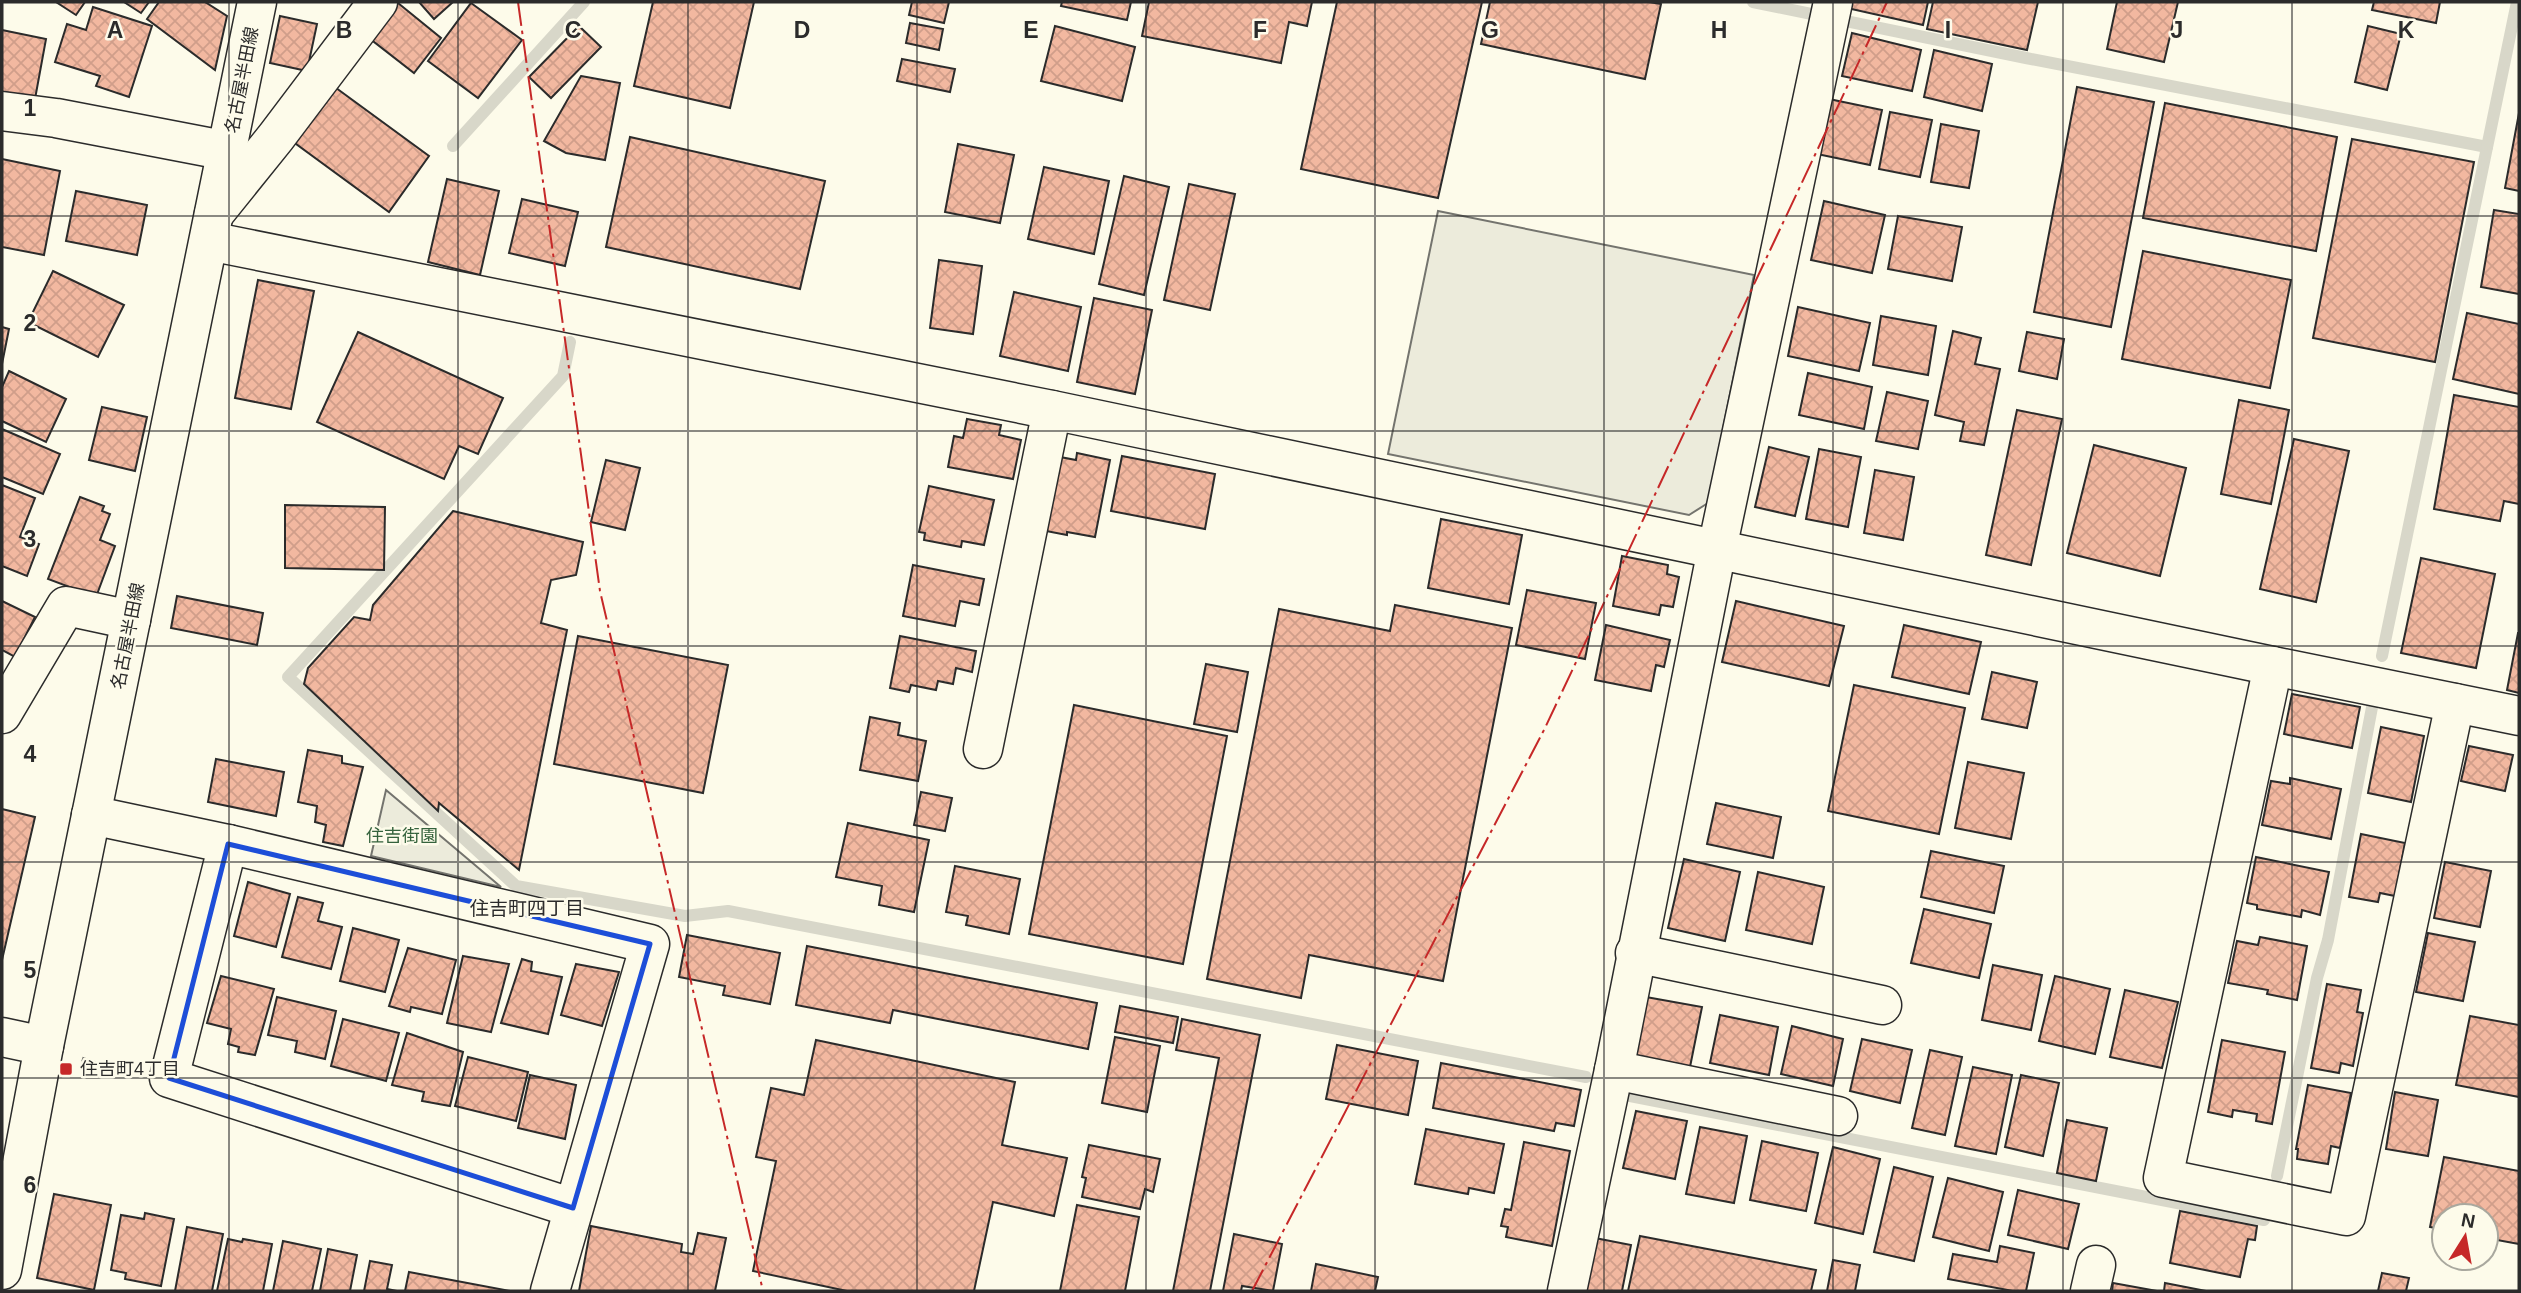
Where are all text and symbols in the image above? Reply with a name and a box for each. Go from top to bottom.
text: A [107,17,123,43]
text: B [336,17,352,43]
text: C [565,17,581,43]
text: D [794,17,810,43]
text: E [1023,17,1039,43]
text: F [1253,17,1267,43]
text: G [1481,17,1499,43]
text: H [1711,17,1727,43]
text: I [1945,17,1951,43]
text: J [2171,17,2183,43]
text: K [2398,17,2415,43]
street label: 名古屋半田線 [222,25,262,135]
text: 1 [24,95,37,121]
text: 2 [24,310,36,336]
text: 3 [24,526,36,552]
street label: 名古屋半田線 [108,581,148,691]
text: 4 [24,741,37,767]
park label: 住吉街園 [366,826,438,846]
district label: 住吉町四丁目 [470,898,584,919]
text: 5 [24,957,37,983]
place label: 住吉町4丁目 [80,1059,180,1079]
marker: 住吉町4丁目 [58,1061,74,1077]
text: 6 [24,1172,36,1198]
north arrow [2430,1202,2500,1272]
text: N [2459,1209,2477,1232]

